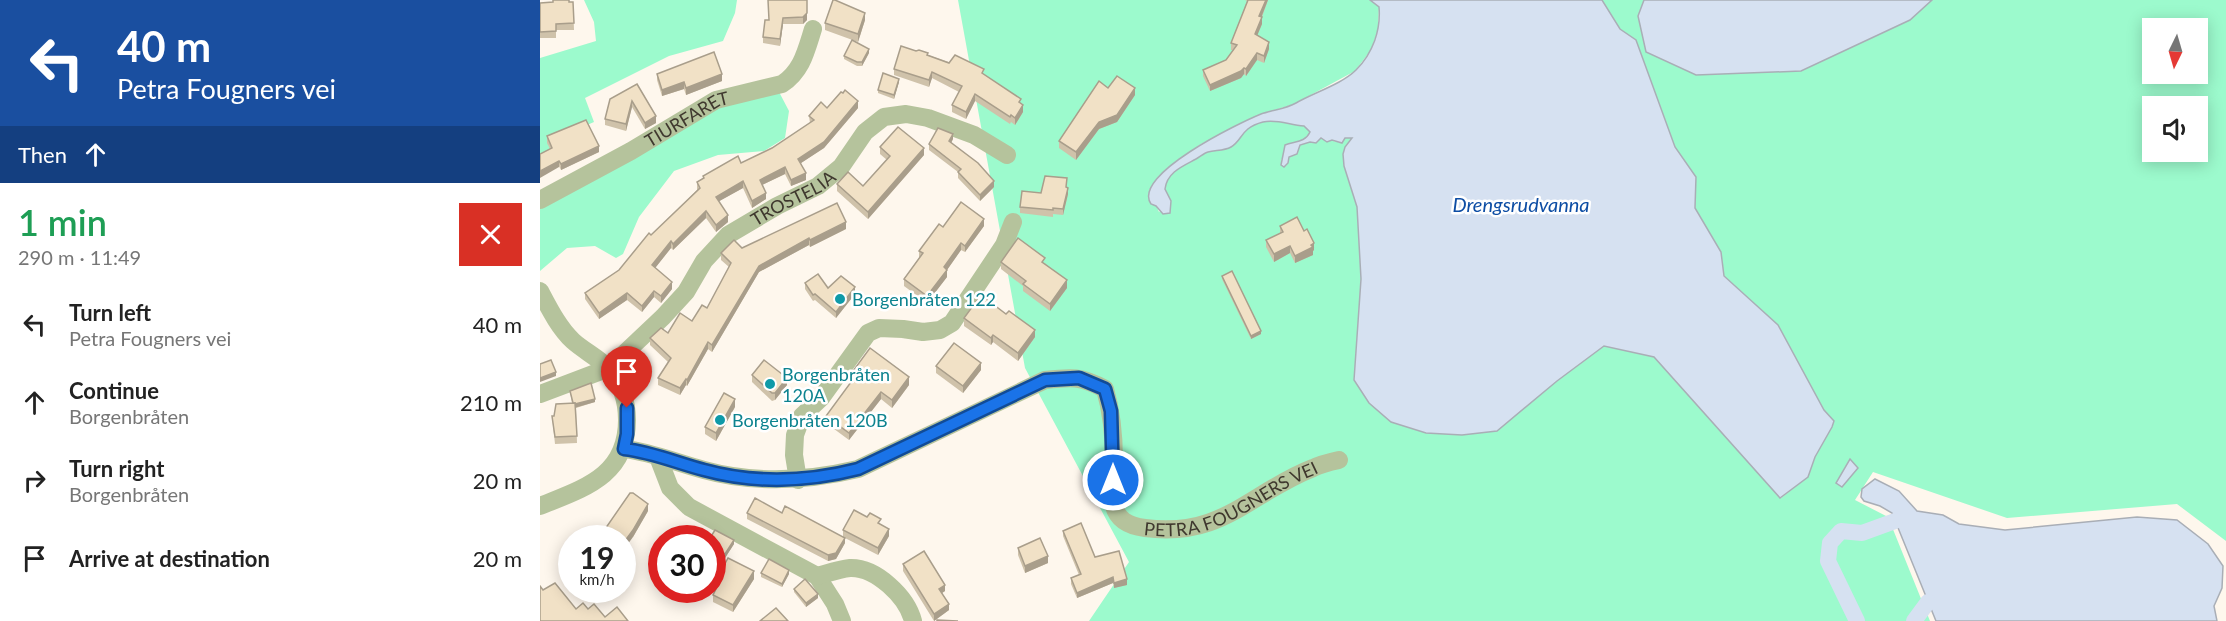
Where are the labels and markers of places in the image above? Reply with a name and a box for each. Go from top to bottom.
place label: Borgenbråten 122 [852,288,996,310]
marker: Borgenbråten 122 [833,292,847,306]
pin [601,346,652,408]
place label: Borgenbråten 120A [782,363,890,406]
marker: Borgenbråten 120A [763,377,777,391]
place label: Borgenbråten 120B [732,409,888,431]
marker: Borgenbråten 120B [713,413,727,427]

